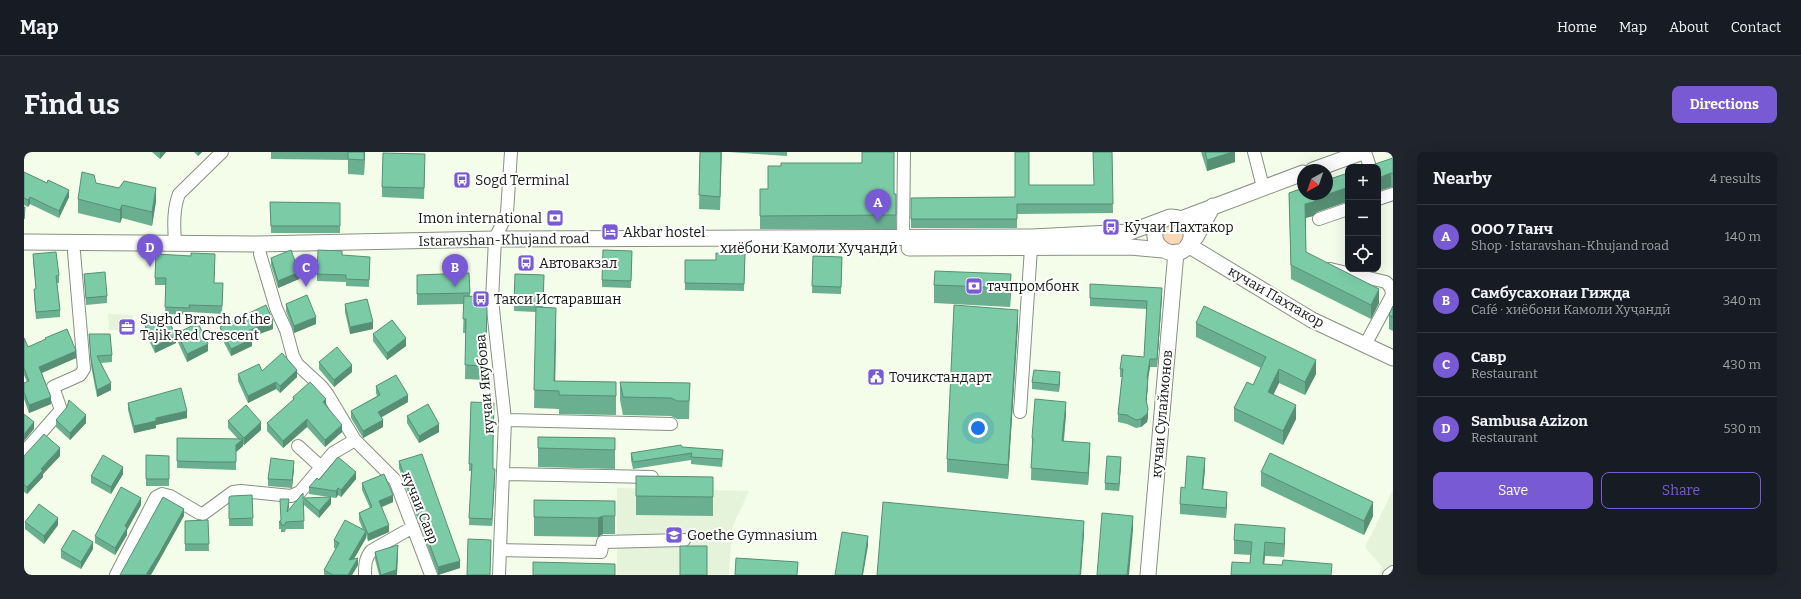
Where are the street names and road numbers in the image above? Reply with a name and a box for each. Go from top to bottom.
street label: Istaravshan-Khujand road [418,230,590,250]
street label: хиёбони Камоли Хуҷандӣ [720,240,898,257]
street label: кучаи Пахтакор [1225,263,1327,331]
street label: кучаи Якубова [472,333,498,435]
street label: кучаи Сулаймонов [1148,349,1176,479]
street label: кучаи Савр [398,469,442,547]

